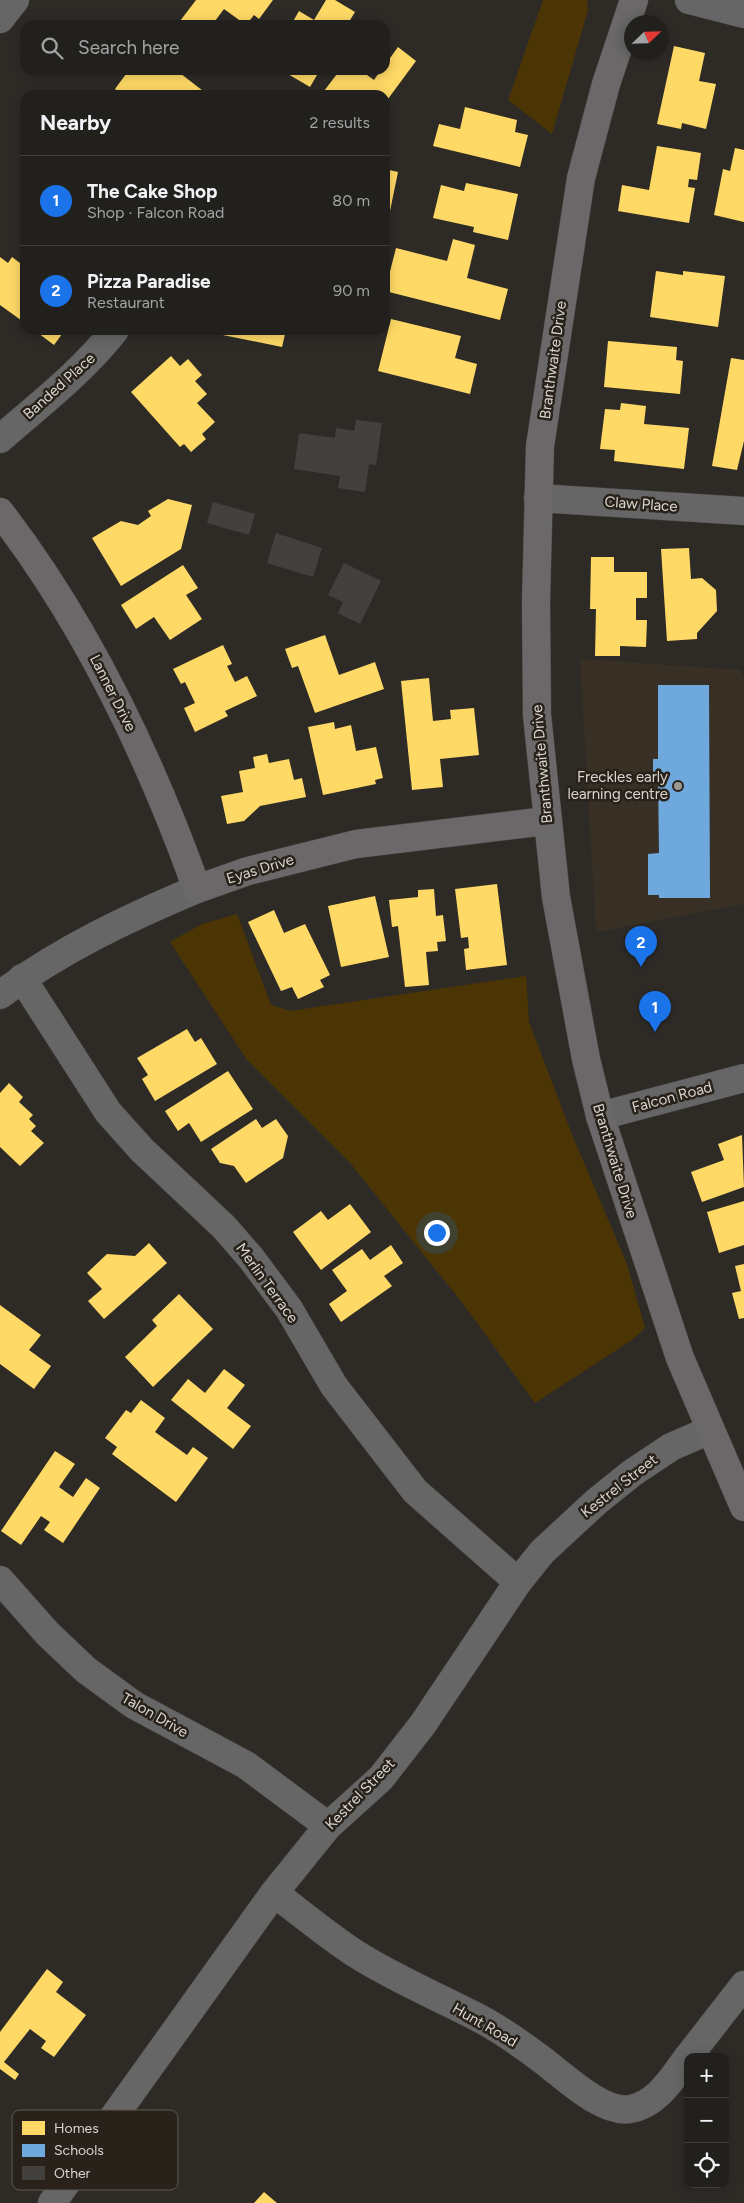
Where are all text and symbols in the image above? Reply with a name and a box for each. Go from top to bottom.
north arrow [624,15,669,60]
search box [20,20,390,75]
icon: search [38,34,66,62]
text: Search here [78,36,180,59]
text: Nearby [40,110,111,135]
text: 2 results [310,113,370,132]
text: The Cake Shop [87,180,217,203]
text: 1 [53,191,59,210]
text: 80 m [332,191,370,210]
text: Shop · Falcon Road [87,203,224,222]
text: Pizza Paradise [87,270,211,293]
text: 2 [51,281,61,300]
text: 90 m [333,281,370,300]
text: Restaurant [87,293,165,312]
street label: Branthwaite Drive [536,300,570,420]
street label: Banded Place [19,349,99,423]
street label: Claw Place [604,492,678,516]
street label: Lanner Drive [86,652,140,734]
street label: Branthwaite Drive [528,704,556,824]
place label: Freckles early learning centre [567,768,668,803]
marker: Freckles early learning centre [672,780,684,792]
street label: Eyas Drive [224,850,296,888]
pin: 2 [625,926,657,967]
pin: 1 [639,991,671,1032]
street label: Falcon Road [630,1078,714,1116]
street label: Branthwaite Drive [589,1101,641,1221]
your location [424,1220,450,1246]
street label: Merlin Terrace [232,1240,302,1326]
street label: Kestrel Street [577,1450,661,1521]
street label: Talon Drive [119,1689,191,1741]
street label: Kestrel Street [322,1754,399,1833]
street label: Hunt Road [449,1999,521,2051]
map controls [684,2053,729,2188]
button: + [684,2053,729,2098]
button: − [684,2098,729,2143]
legend [12,2110,178,2190]
text: Homes [54,2120,99,2137]
text: Schools [54,2142,104,2159]
button: locate [684,2143,729,2188]
text: Other [54,2165,91,2182]

